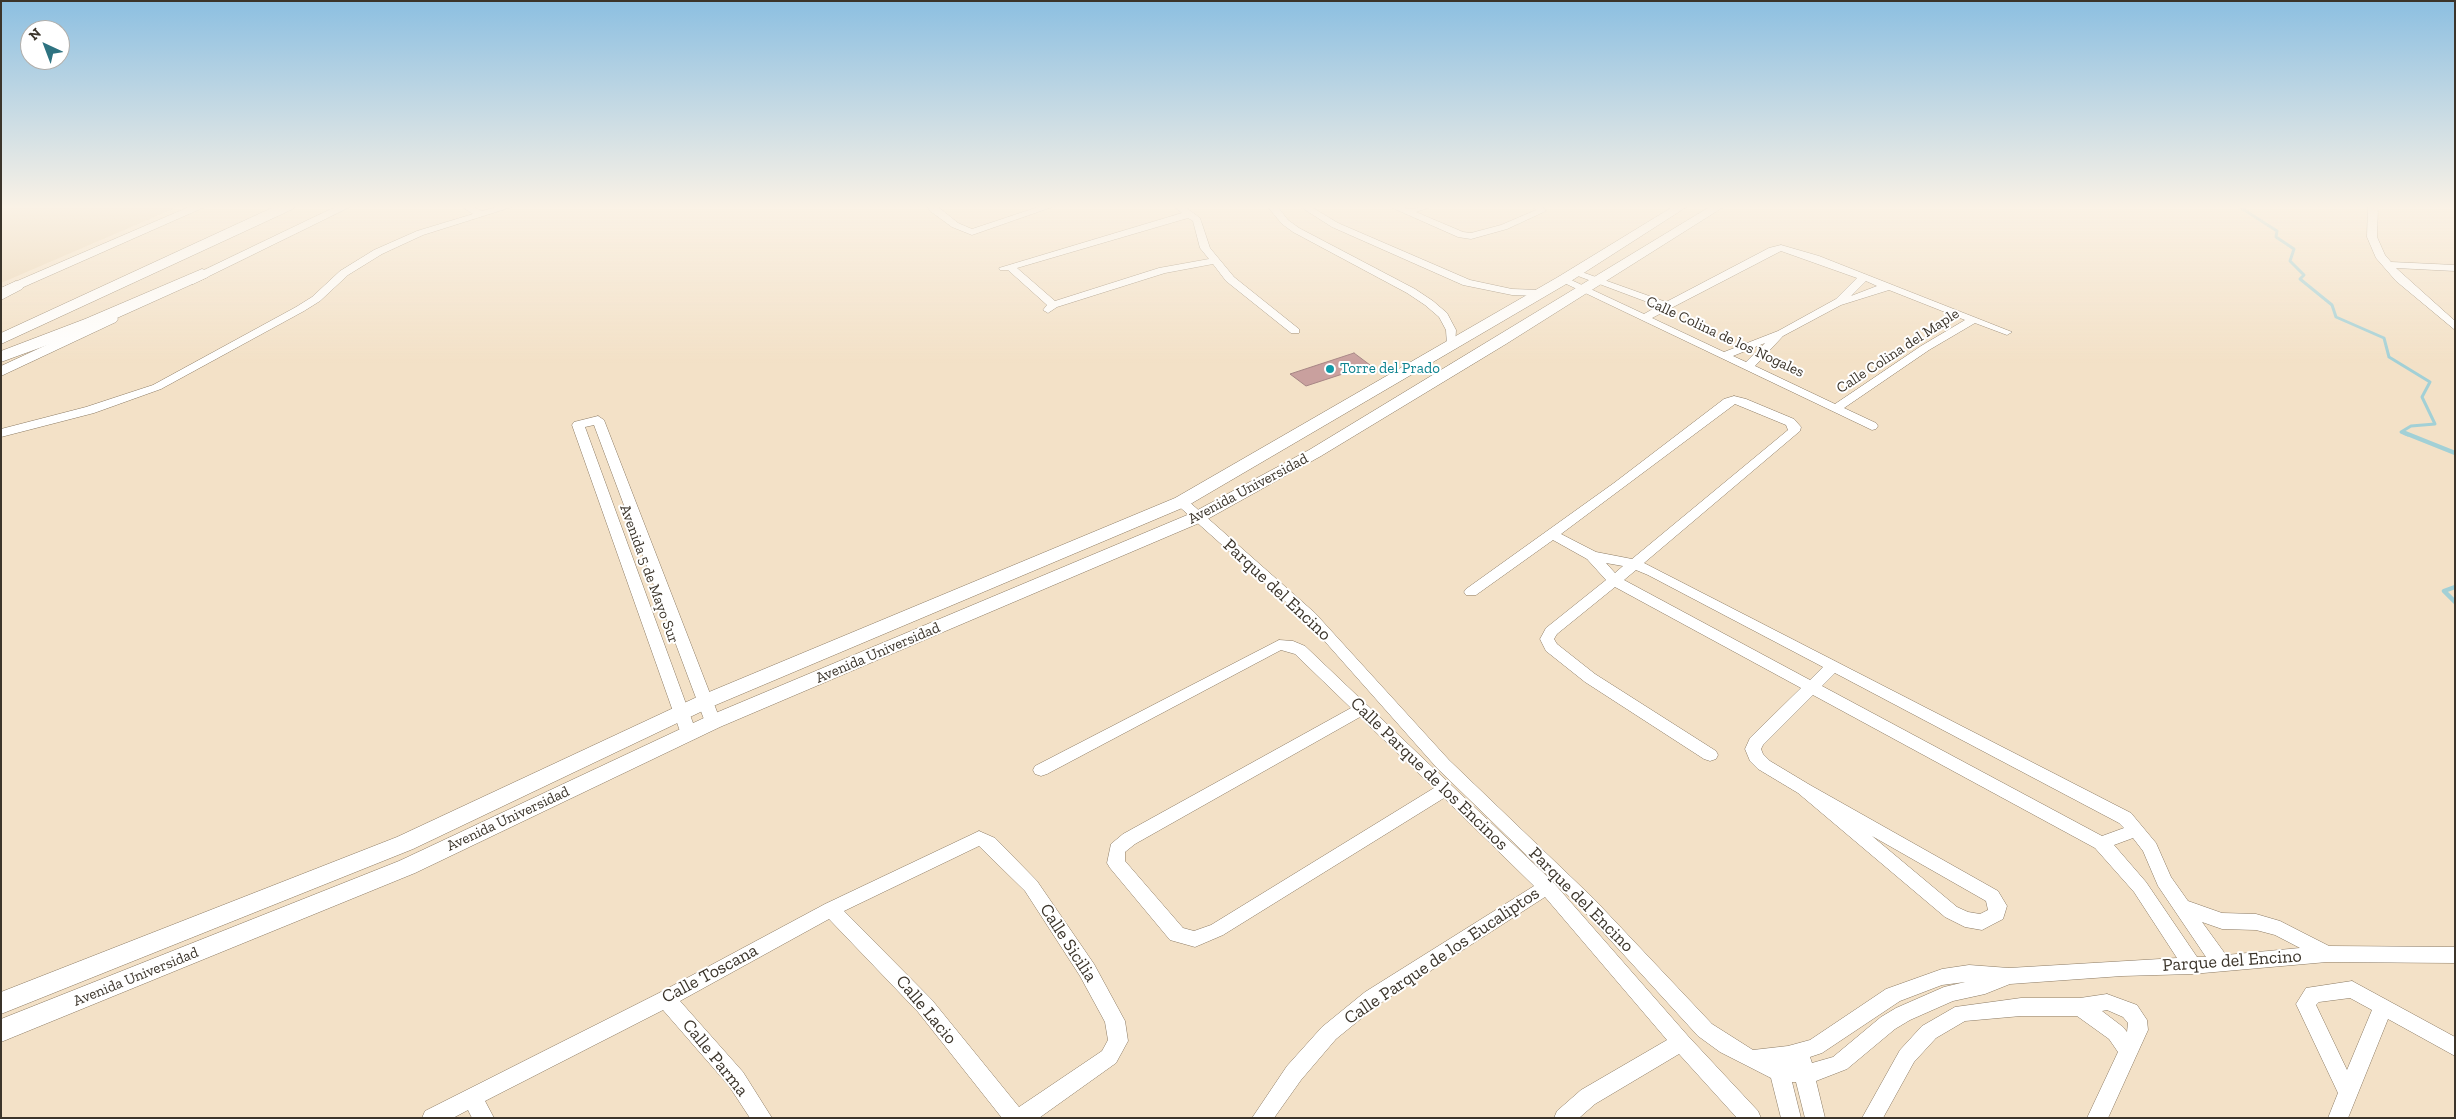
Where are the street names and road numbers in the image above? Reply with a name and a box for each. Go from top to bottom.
street label: Calle Colina de los Nogales [1643,292,1807,382]
street label: Calle Colina del Maple [1833,305,1963,397]
street label: Avenida Universidad [1185,450,1311,528]
street label: Avenida 5 de Mayo Sur [616,502,682,646]
street label: Parque del Encino [1219,534,1335,646]
street label: Avenida Universidad [813,619,943,687]
street label: Calle Parque de los Encinos [1346,693,1512,855]
street label: Avenida Universidad [444,783,572,855]
street label: Parque del Encino [1524,843,1638,957]
street label: Calle Parque de los Eucaliptos [1340,883,1544,1029]
street label: Calle Sicilia [1035,900,1101,986]
street label: Calle Toscana [658,940,762,1008]
street label: Avenida Universidad [71,944,201,1010]
street label: Parque del Encino [2162,945,2302,977]
street label: Calle Lacio [891,971,961,1049]
street label: Calle Parma [677,1015,753,1101]

